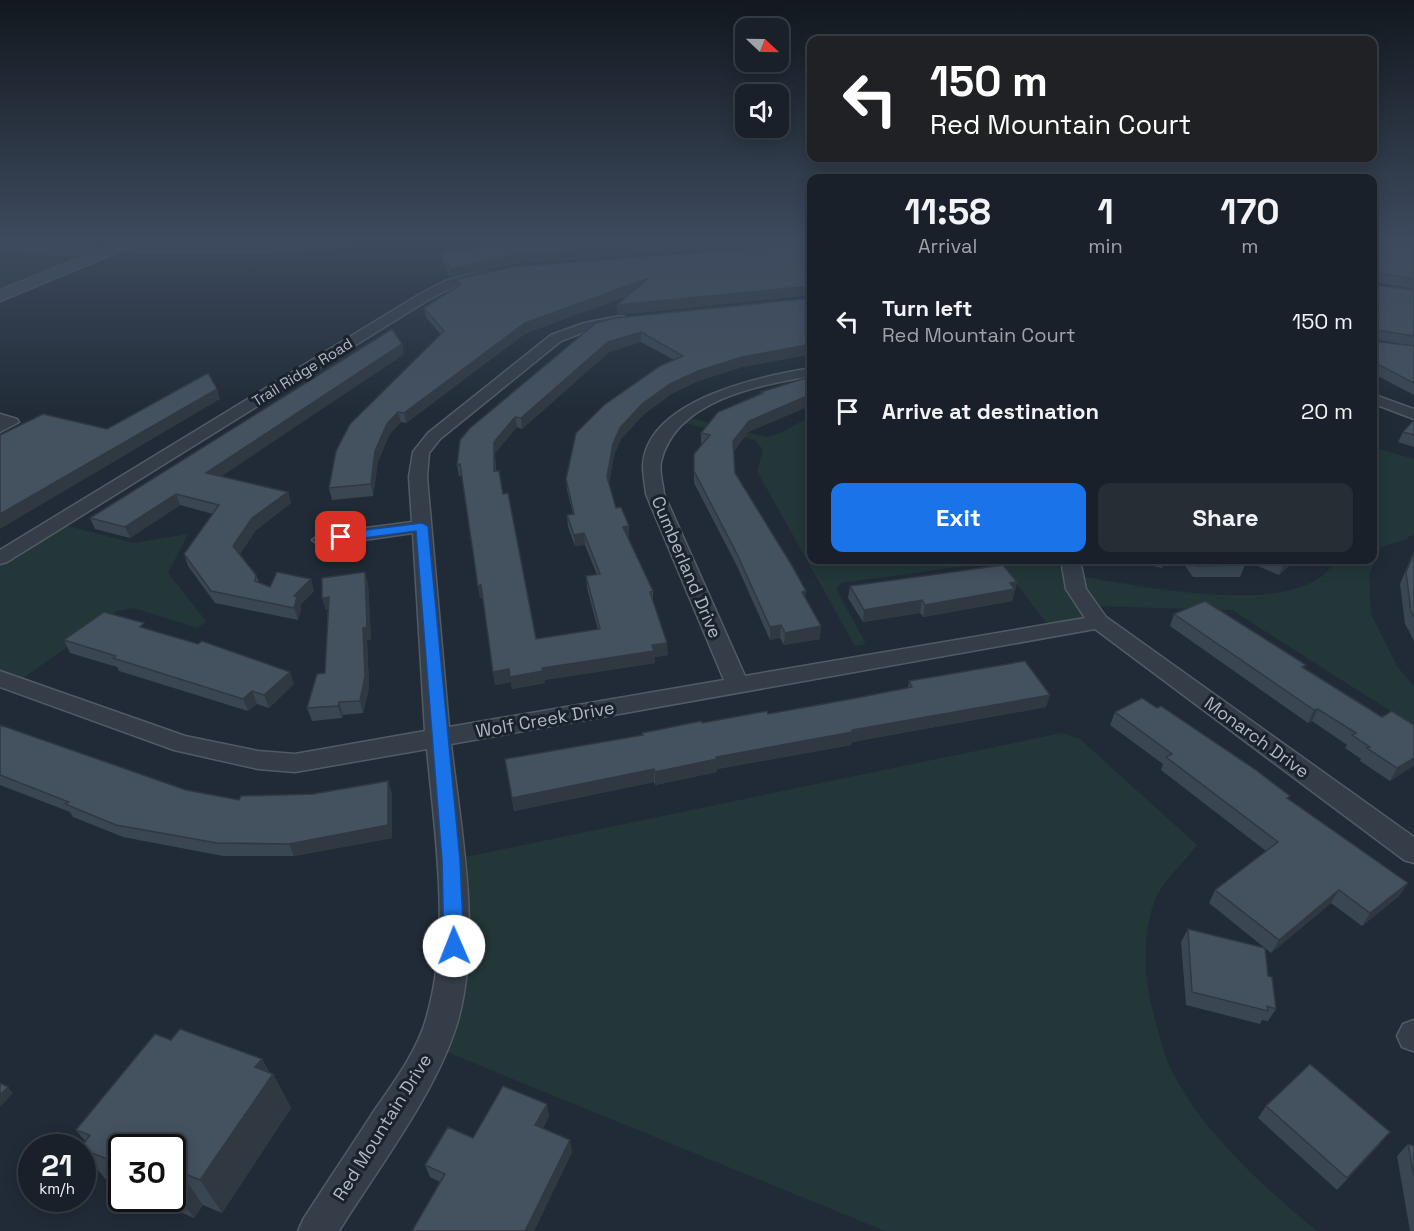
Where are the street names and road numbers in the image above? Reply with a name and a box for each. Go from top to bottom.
street label: Trail Ridge Road [248,333,356,411]
street label: Cumberland Drive [647,492,727,642]
street label: Monarch Drive [1200,691,1314,783]
street label: Wolf Creek Drive [474,695,616,743]
street label: Red Mountain Drive [328,1049,436,1205]

